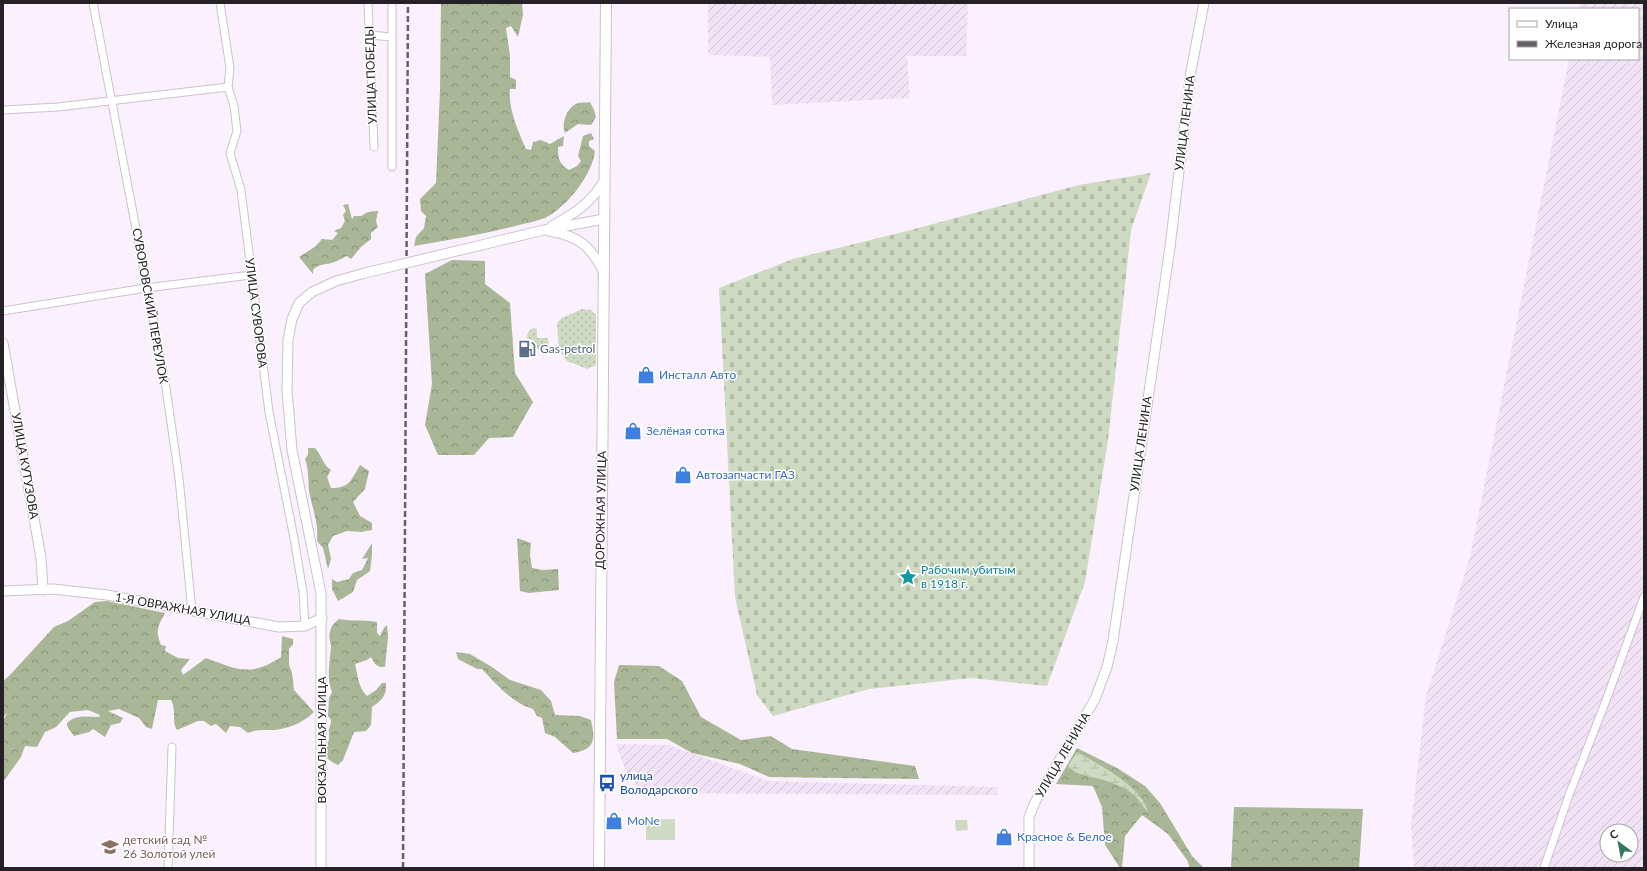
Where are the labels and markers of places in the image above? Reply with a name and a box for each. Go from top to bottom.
fuel station icon: Gas-petrol [517,339,537,359]
place label: Gas-petrol [540,341,595,356]
shop icon: Инсталл Авто [636,365,656,385]
place label: Инсталл Авто [659,367,736,382]
shop icon: Зелёная сотка [623,421,643,441]
place label: Зелёная сотка [646,423,725,438]
shop icon: Автозапчасти ГАЗ [673,465,693,485]
place label: Автозапчасти ГАЗ [696,467,795,482]
place label: Рабочим убитым в 1918 г. [921,562,1016,591]
place icon: Рабочим убитым в 1918 г. [898,567,918,587]
place label: улица Володарского [620,768,698,797]
bus stop icon: улица Володарского [597,773,617,793]
shop icon: MoNe [604,811,624,831]
place label: MoNe [627,813,660,828]
shop icon: Красное & Белое [994,827,1014,847]
place label: Красное & Белое [1017,829,1112,844]
place label: детский сад № 26 Золотой улей [123,832,216,861]
school or university icon: детский сад № 26 Золотой улей [100,837,120,857]

